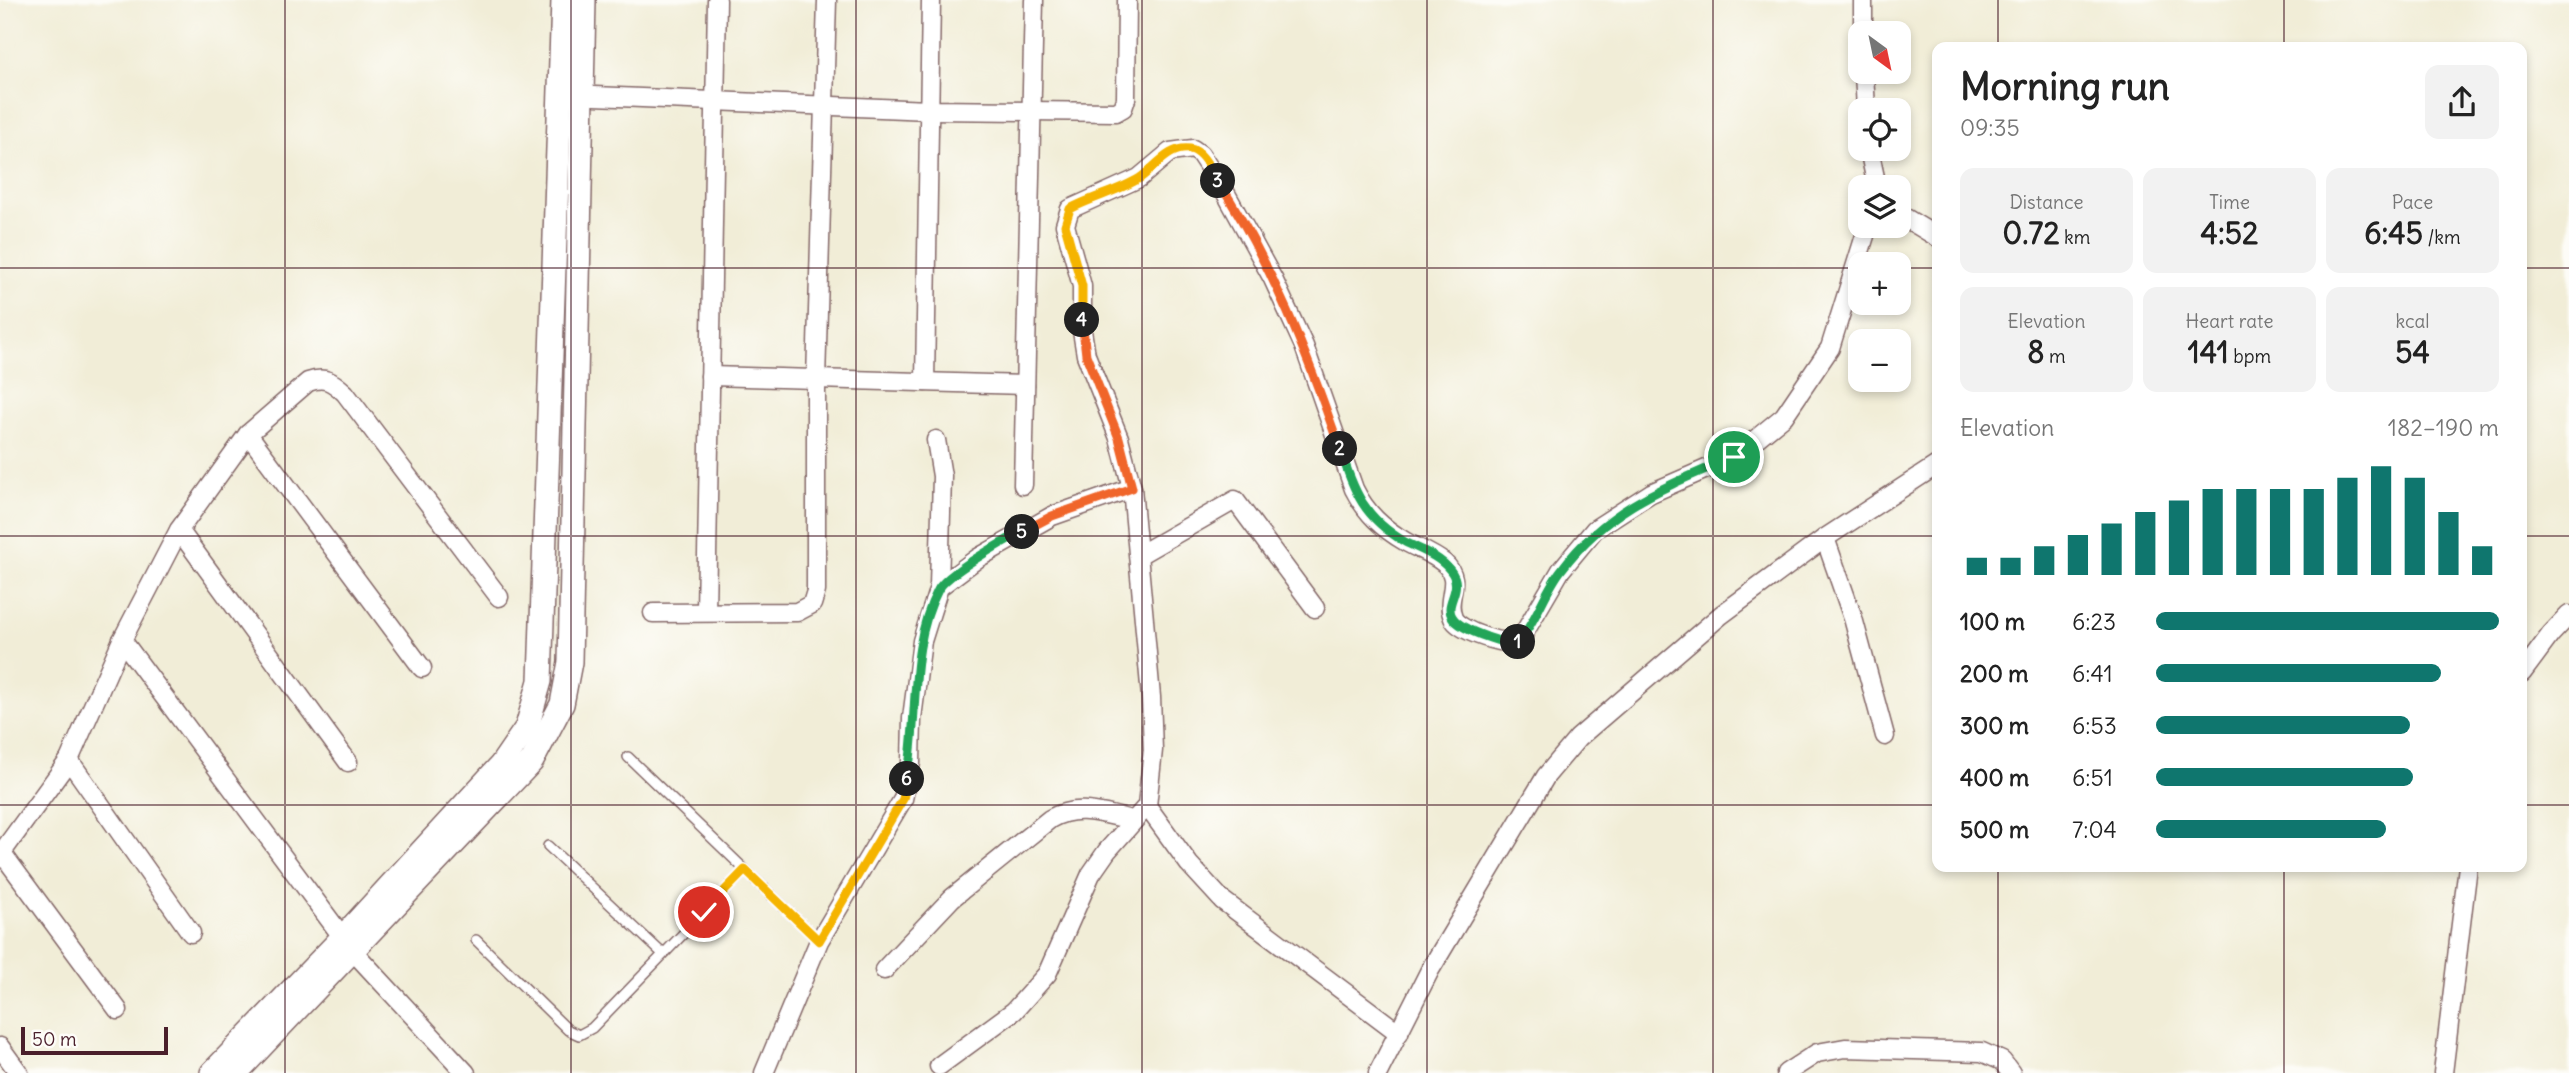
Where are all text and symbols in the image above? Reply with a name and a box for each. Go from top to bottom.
north arrow [1848,21,1911,84]
map controls [1848,21,1911,392]
text: Morning run [1960,63,2170,110]
button: share [2425,65,2499,139]
button: locate [1848,98,1911,161]
text: 09:35 [1960,113,2020,142]
pin: 3 [1200,164,1236,198]
text: 3 [1212,168,1223,192]
button: layers [1848,175,1911,238]
text: Distance [2009,190,2084,214]
text: Time [2209,190,2250,214]
text: Pace [2392,190,2433,214]
text: 0.72 [2003,214,2060,252]
text: 4:52 [2201,214,2258,252]
text: 6:45 [2364,214,2423,252]
text: km [2060,225,2090,249]
text: /km [2423,225,2461,249]
button: + [1848,252,1911,315]
pin: 4 [1064,302,1100,338]
text: 4 [1076,307,1087,331]
text: Elevation [2008,309,2085,333]
text: Heart rate [2185,309,2274,333]
text: kcal [2395,309,2430,333]
button: − [1848,329,1911,392]
text: 8 [2027,333,2045,371]
text: 141 [2188,333,2229,371]
text: 54 [2395,333,2430,371]
text: m [2045,344,2066,368]
text: bpm [2229,344,2271,368]
text: Elevation [1960,413,2054,442]
text: 182–190 m [2388,413,2499,442]
pin [1704,427,1764,487]
pin: 2 [1322,432,1358,466]
text: 2 [1334,436,1345,460]
icon: arrive [1715,438,1753,476]
pin: 5 [1004,514,1040,550]
text: 5 [1016,519,1027,543]
text: 100 m [1960,607,2025,636]
text: 6:23 [2072,607,2116,636]
pin: 1 [1500,624,1536,660]
text: 1 [1514,629,1521,653]
text: 200 m [1960,659,2029,688]
text: 6:41 [2072,659,2113,688]
text: 300 m [1960,711,2029,740]
text: 6:53 [2072,711,2117,740]
pin: 6 [890,762,925,796]
text: 400 m [1960,763,2029,792]
text: 6:51 [2072,763,2113,792]
text: 6 [901,766,912,790]
text: 500 m [1960,815,2029,844]
text: 7:04 [2072,815,2117,844]
pin [674,882,734,942]
icon: check [685,893,723,931]
scale bar [21,1024,168,1056]
text: 50 m [32,1027,77,1051]

